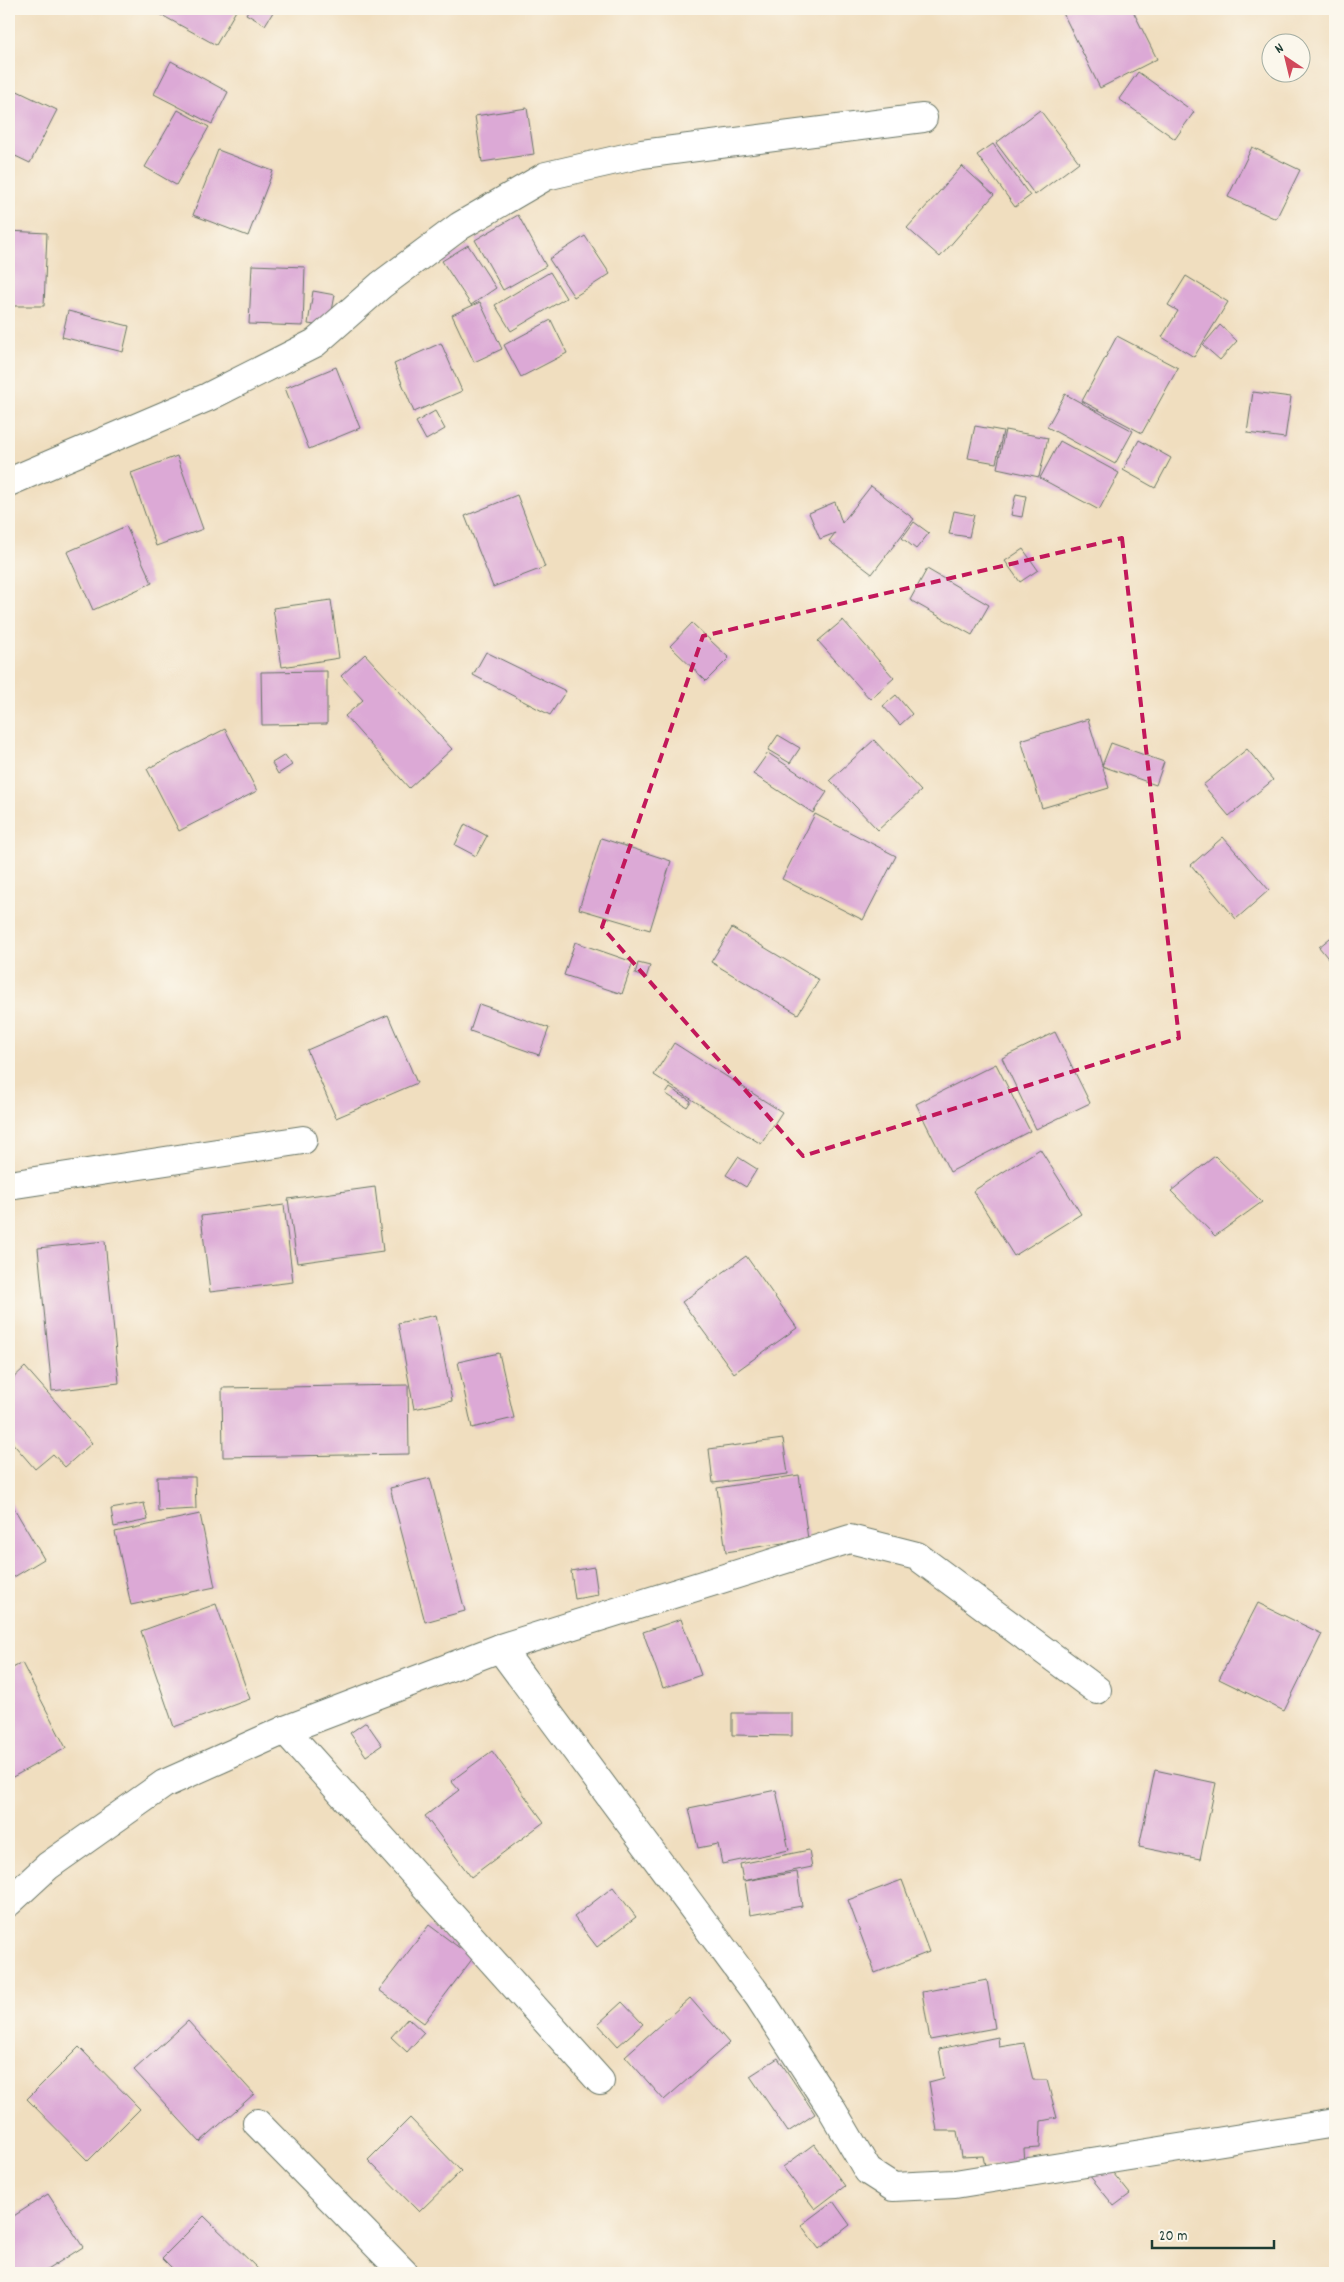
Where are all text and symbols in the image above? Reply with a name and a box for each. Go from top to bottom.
north arrow [1262,32,1312,82]
text: N [1271,39,1288,59]
scale bar [1152,2217,1274,2249]
text: 20 m [1159,2226,1187,2248]

